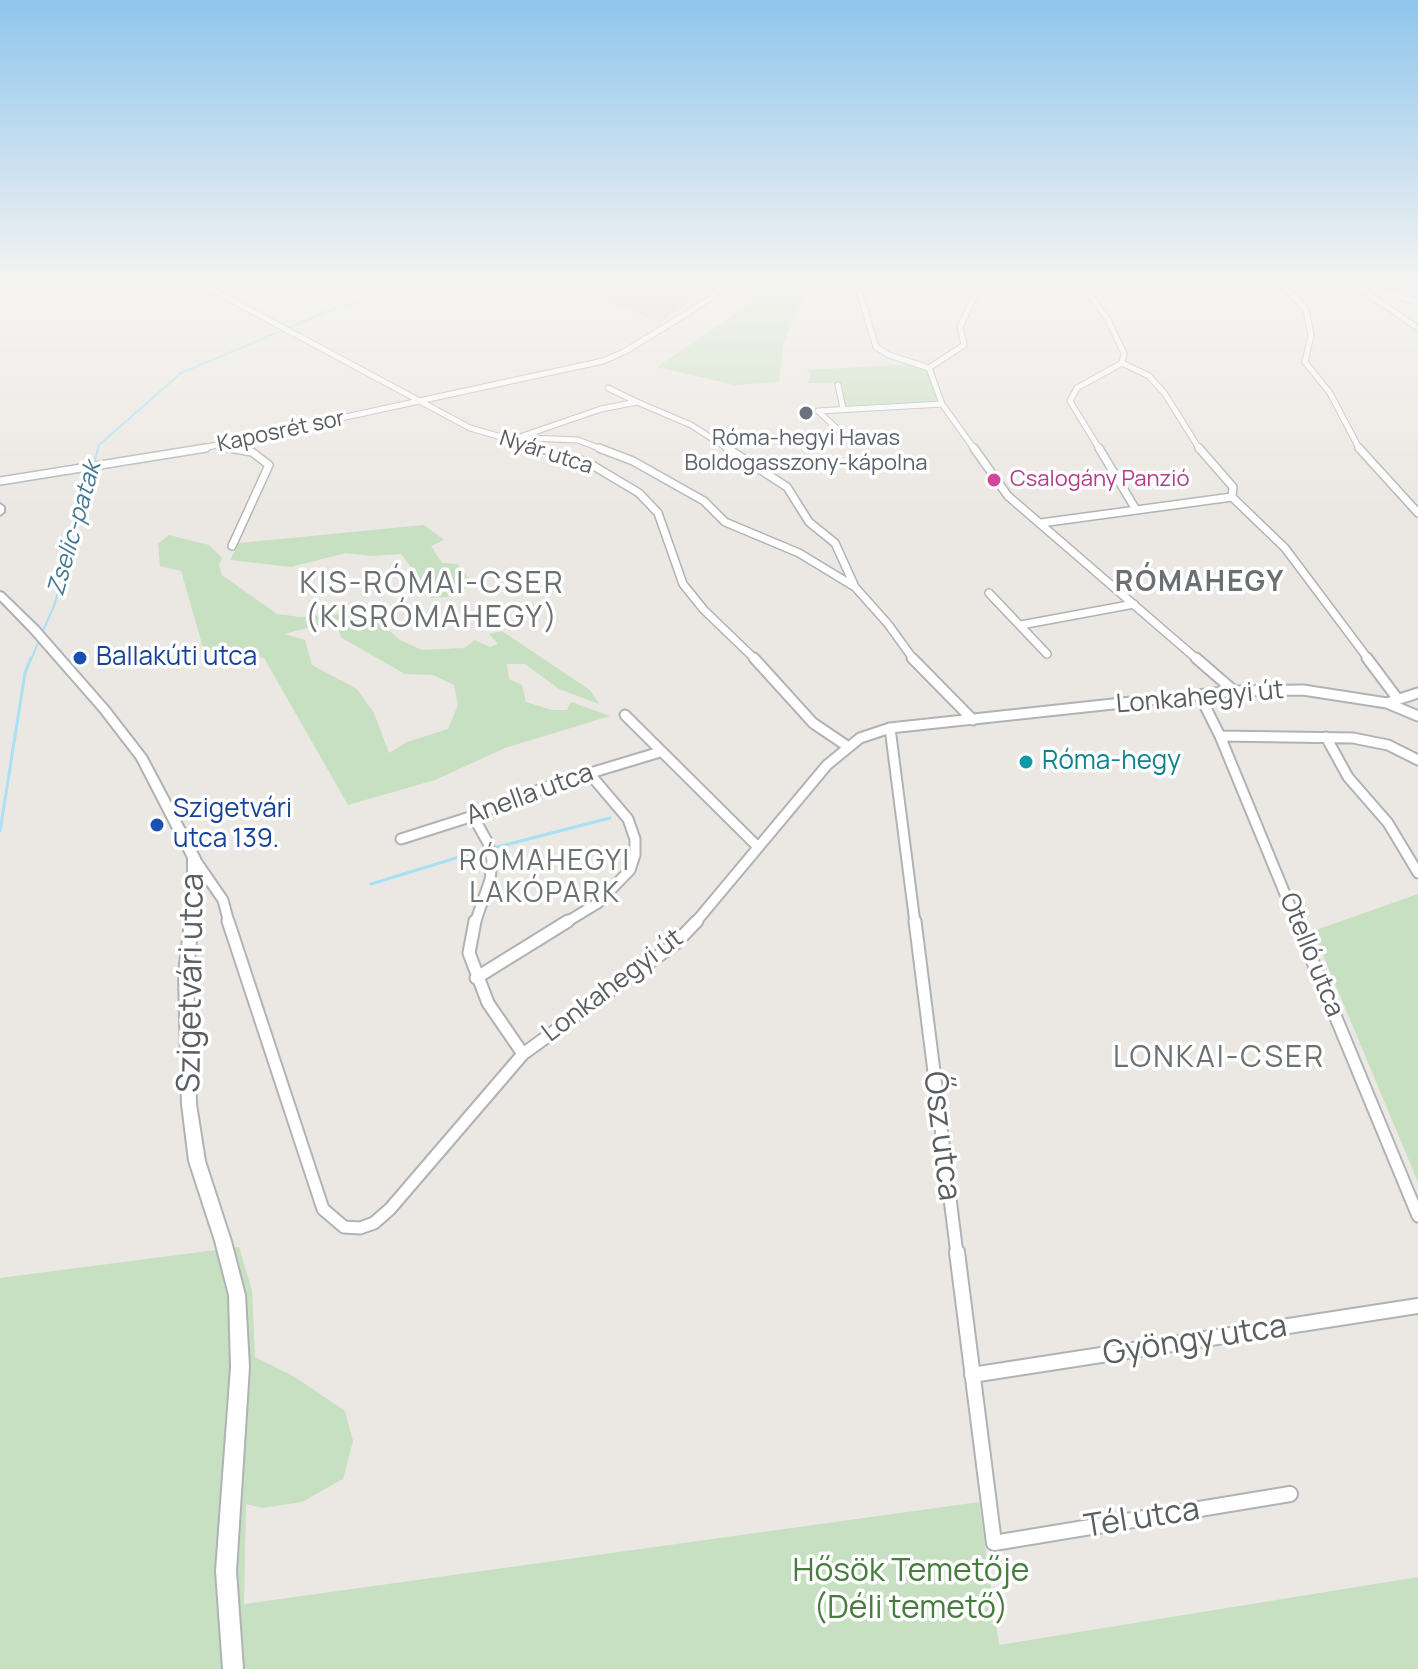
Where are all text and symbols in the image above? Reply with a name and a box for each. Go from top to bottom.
marker: Róma-hegyi Havas Boldogasszony-kápolna [797,404,815,422]
street label: Kaposrét sor [215,406,347,458]
street label: Nyár utca [496,426,596,480]
place label: Róma-hegyi Havas Boldogasszony-kápolna [685,426,927,478]
water label: Zselic-patak [42,459,108,599]
place label: Csalogány Panzió [1010,467,1189,493]
marker: Csalogány Panzió [985,471,1003,489]
district label: RÓMAHEGY [1115,566,1285,600]
district label: KIS-RÓMAI-CSER (KISRÓMAHEGY) [299,567,565,638]
place label: Ballakúti utca [96,642,257,674]
marker: Ballakúti utca [71,649,89,667]
street label: Lonkahegyi út [1115,675,1285,721]
place label: Róma-hegy [1042,746,1181,778]
marker: Róma-hegy [1017,753,1035,771]
street label: Anella utca [462,758,598,832]
place label: Szigetvári utca 139. [173,794,292,856]
marker: Szigetvári utca 139. [148,816,166,834]
district label: RÓMAHEGYI LAKÓPARK [459,845,631,911]
street label: Szigetvári utca [171,873,213,1093]
street label: Otelló utca [1272,889,1350,1021]
street label: Lonkahegyi út [536,923,690,1049]
district label: LONKAI-CSER [1113,1041,1325,1077]
street label: Ősz utca [914,1069,968,1203]
street label: Gyöngy utca [1100,1308,1290,1374]
street label: Tél utca [1082,1491,1202,1547]
park label: Hősök Temetője (Déli temető) [793,1553,1029,1628]

